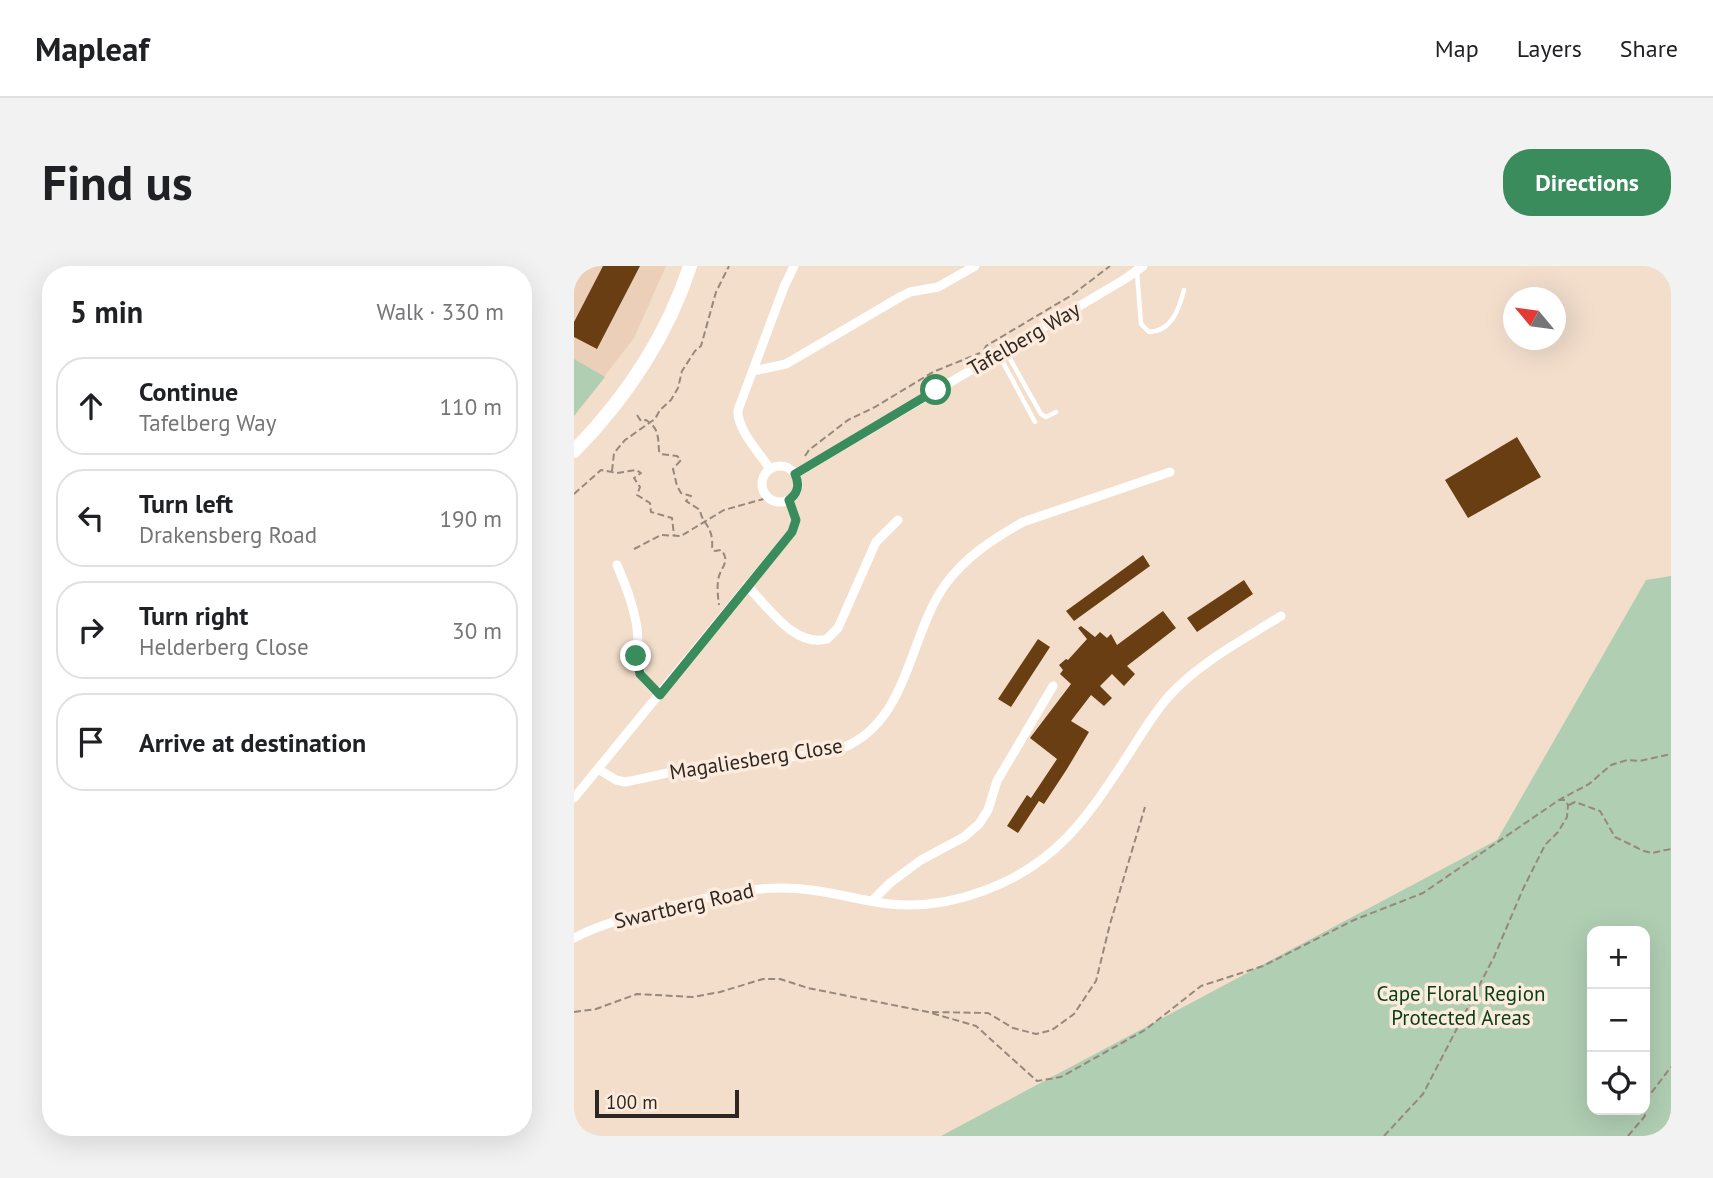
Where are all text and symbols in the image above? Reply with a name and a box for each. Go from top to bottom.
text: Mapleaf [35,27,149,70]
text: Map [1435,33,1479,64]
text: Layers [1517,33,1582,64]
text: Share [1620,33,1678,64]
button: Directions [1503,149,1671,216]
text: Find us [42,150,193,214]
north arrow [1503,287,1566,350]
text: 5 min [70,292,143,331]
street label: Tafelberg Way [963,295,1085,382]
text: Walk · 330 m [377,297,504,326]
route start [920,374,951,405]
text: Continue [139,375,238,408]
icon: ahead [72,387,110,425]
text: 110 m [440,392,502,421]
text: Tafelberg Way [139,408,276,437]
text: Turn left [139,487,233,520]
icon: left [72,499,110,537]
text: 190 m [440,504,502,533]
text: Drakensberg Road [139,520,317,549]
text: Turn right [139,599,248,632]
icon: right [72,611,110,649]
text: 30 m [452,616,502,645]
text: Helderberg Close [139,632,309,661]
route end [620,640,651,671]
icon: arrive [72,723,110,761]
text: Arrive at destination [139,726,366,759]
street label: Magaliesberg Close [667,731,844,786]
street label: Swartberg Road [611,876,756,935]
map controls [1587,926,1650,1115]
button: + [1587,926,1650,989]
park label: Cape Floral Region Protected Areas [1377,980,1545,1031]
button: − [1587,989,1650,1052]
button: locate [1587,1052,1650,1115]
scale bar [595,1087,738,1119]
text: 100 m [606,1090,658,1114]

